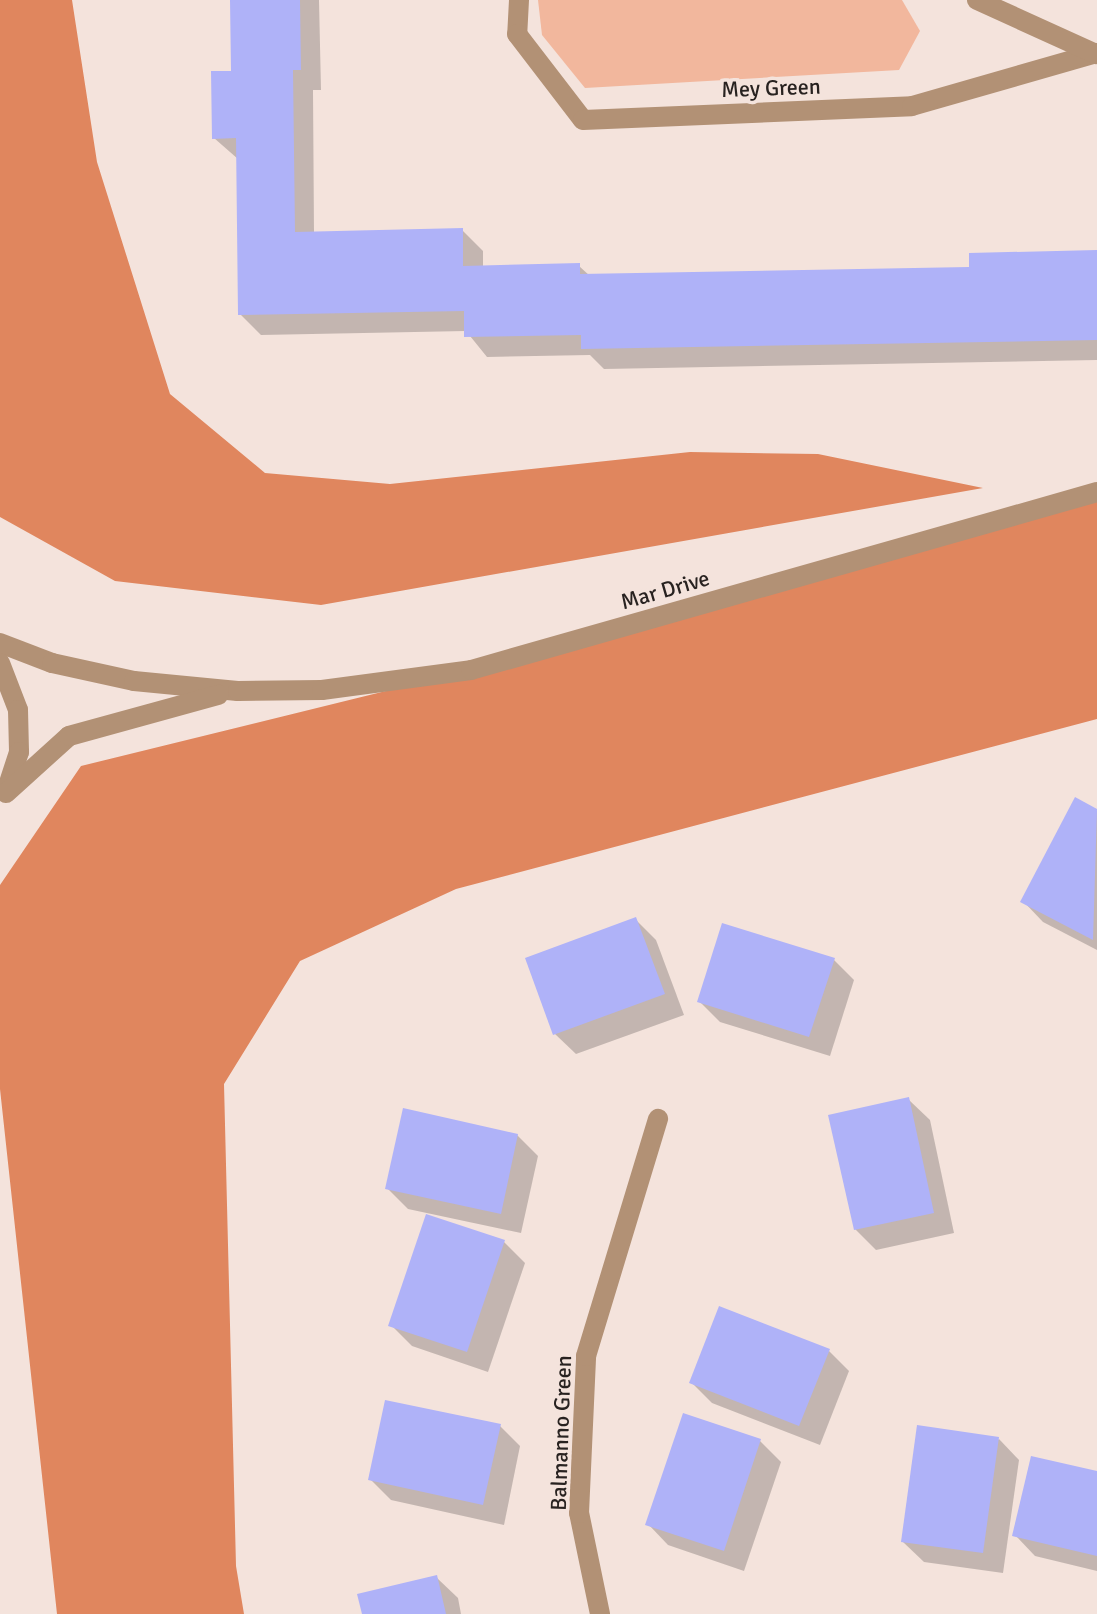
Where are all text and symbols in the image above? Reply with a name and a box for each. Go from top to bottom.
street label: Mey Green [721,73,821,103]
street label: Mar Drive [618,565,712,615]
street label: Balmanno Green [545,1355,577,1511]

